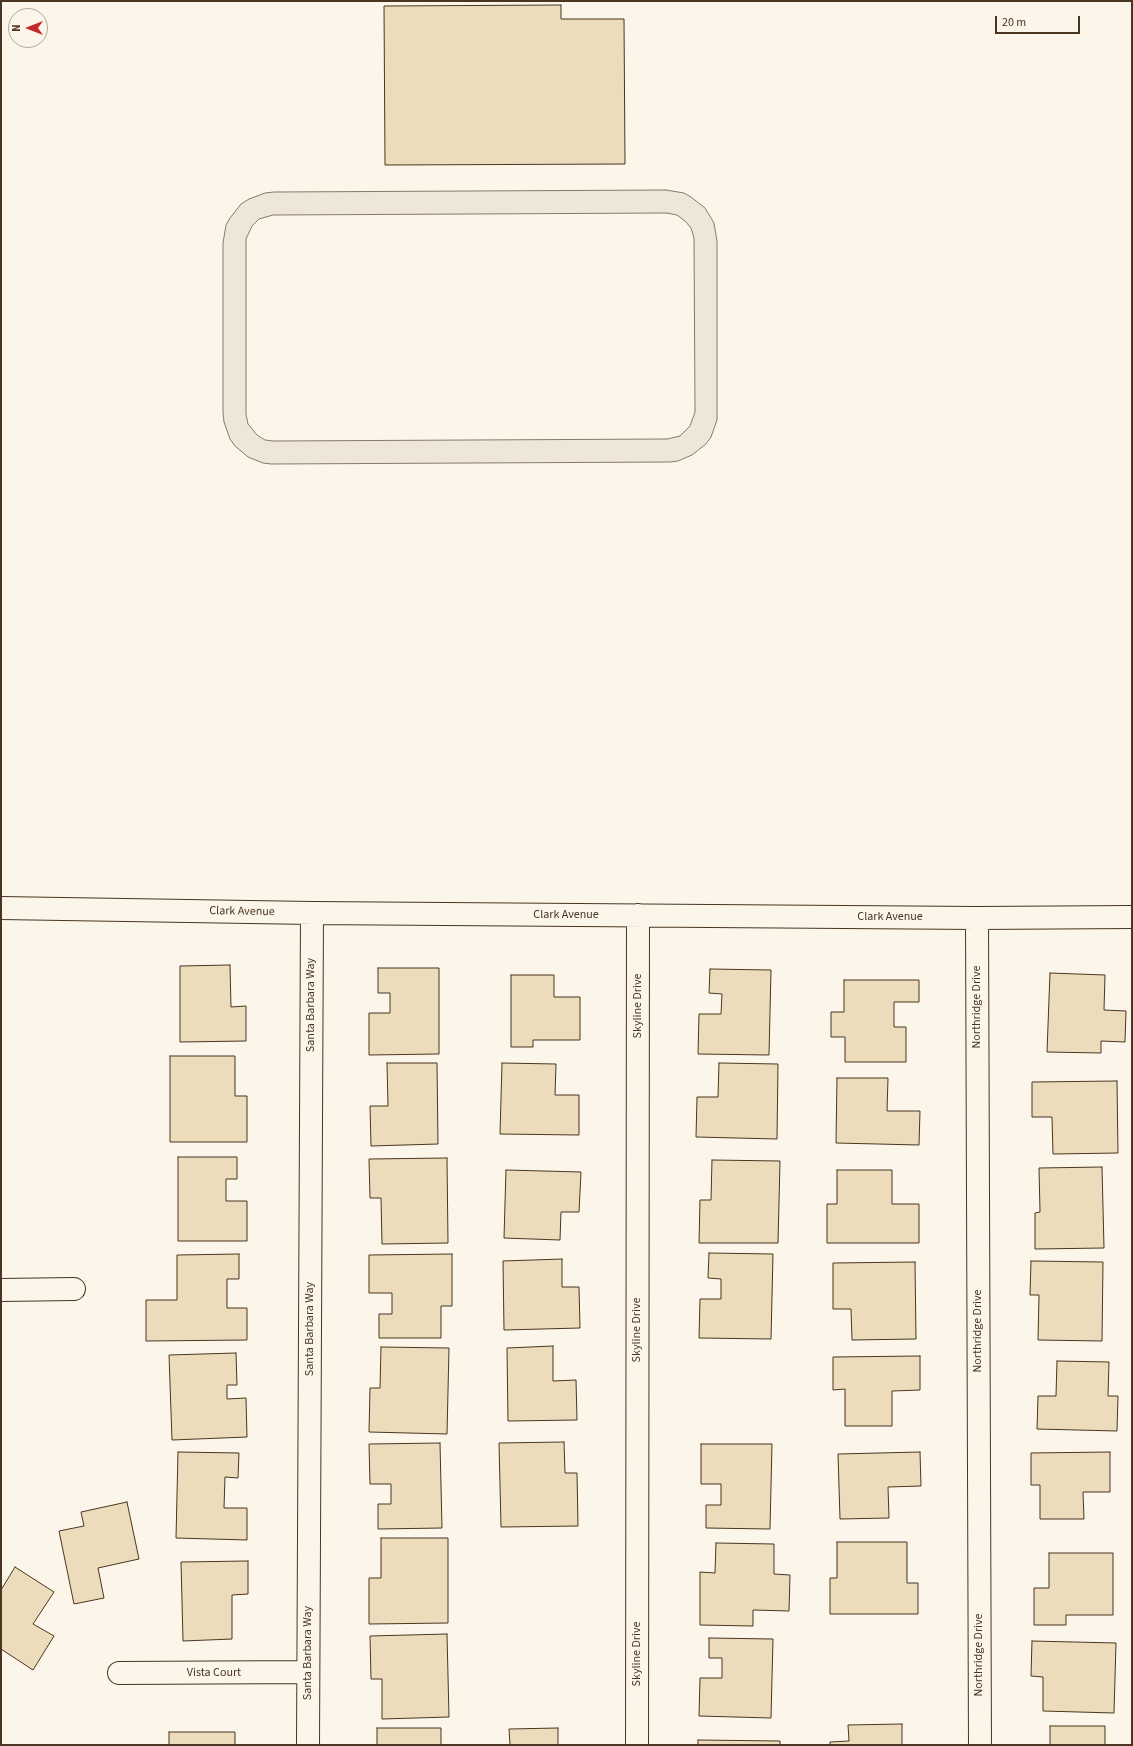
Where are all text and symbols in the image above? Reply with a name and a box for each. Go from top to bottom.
north arrow [8,8,48,48]
scale bar [997,8,1082,34]
text: 20 m [1002,14,1026,31]
text: N [9,24,24,32]
street label: Clark Avenue [209,904,275,920]
street label: Clark Avenue [533,908,599,922]
street label: Clark Avenue [857,910,923,924]
street label: Santa Barbara Way [304,958,318,1052]
street label: Northridge Drive [970,965,984,1049]
street label: Skyline Drive [631,974,645,1038]
street label: Santa Barbara Way [303,1282,317,1376]
street label: Northridge Drive [971,1289,985,1373]
street label: Skyline Drive [630,1298,644,1362]
street label: Santa Barbara Way [301,1606,315,1700]
street label: Northridge Drive [972,1613,986,1697]
street label: Skyline Drive [630,1622,644,1686]
street label: Vista Court [187,1666,241,1680]

